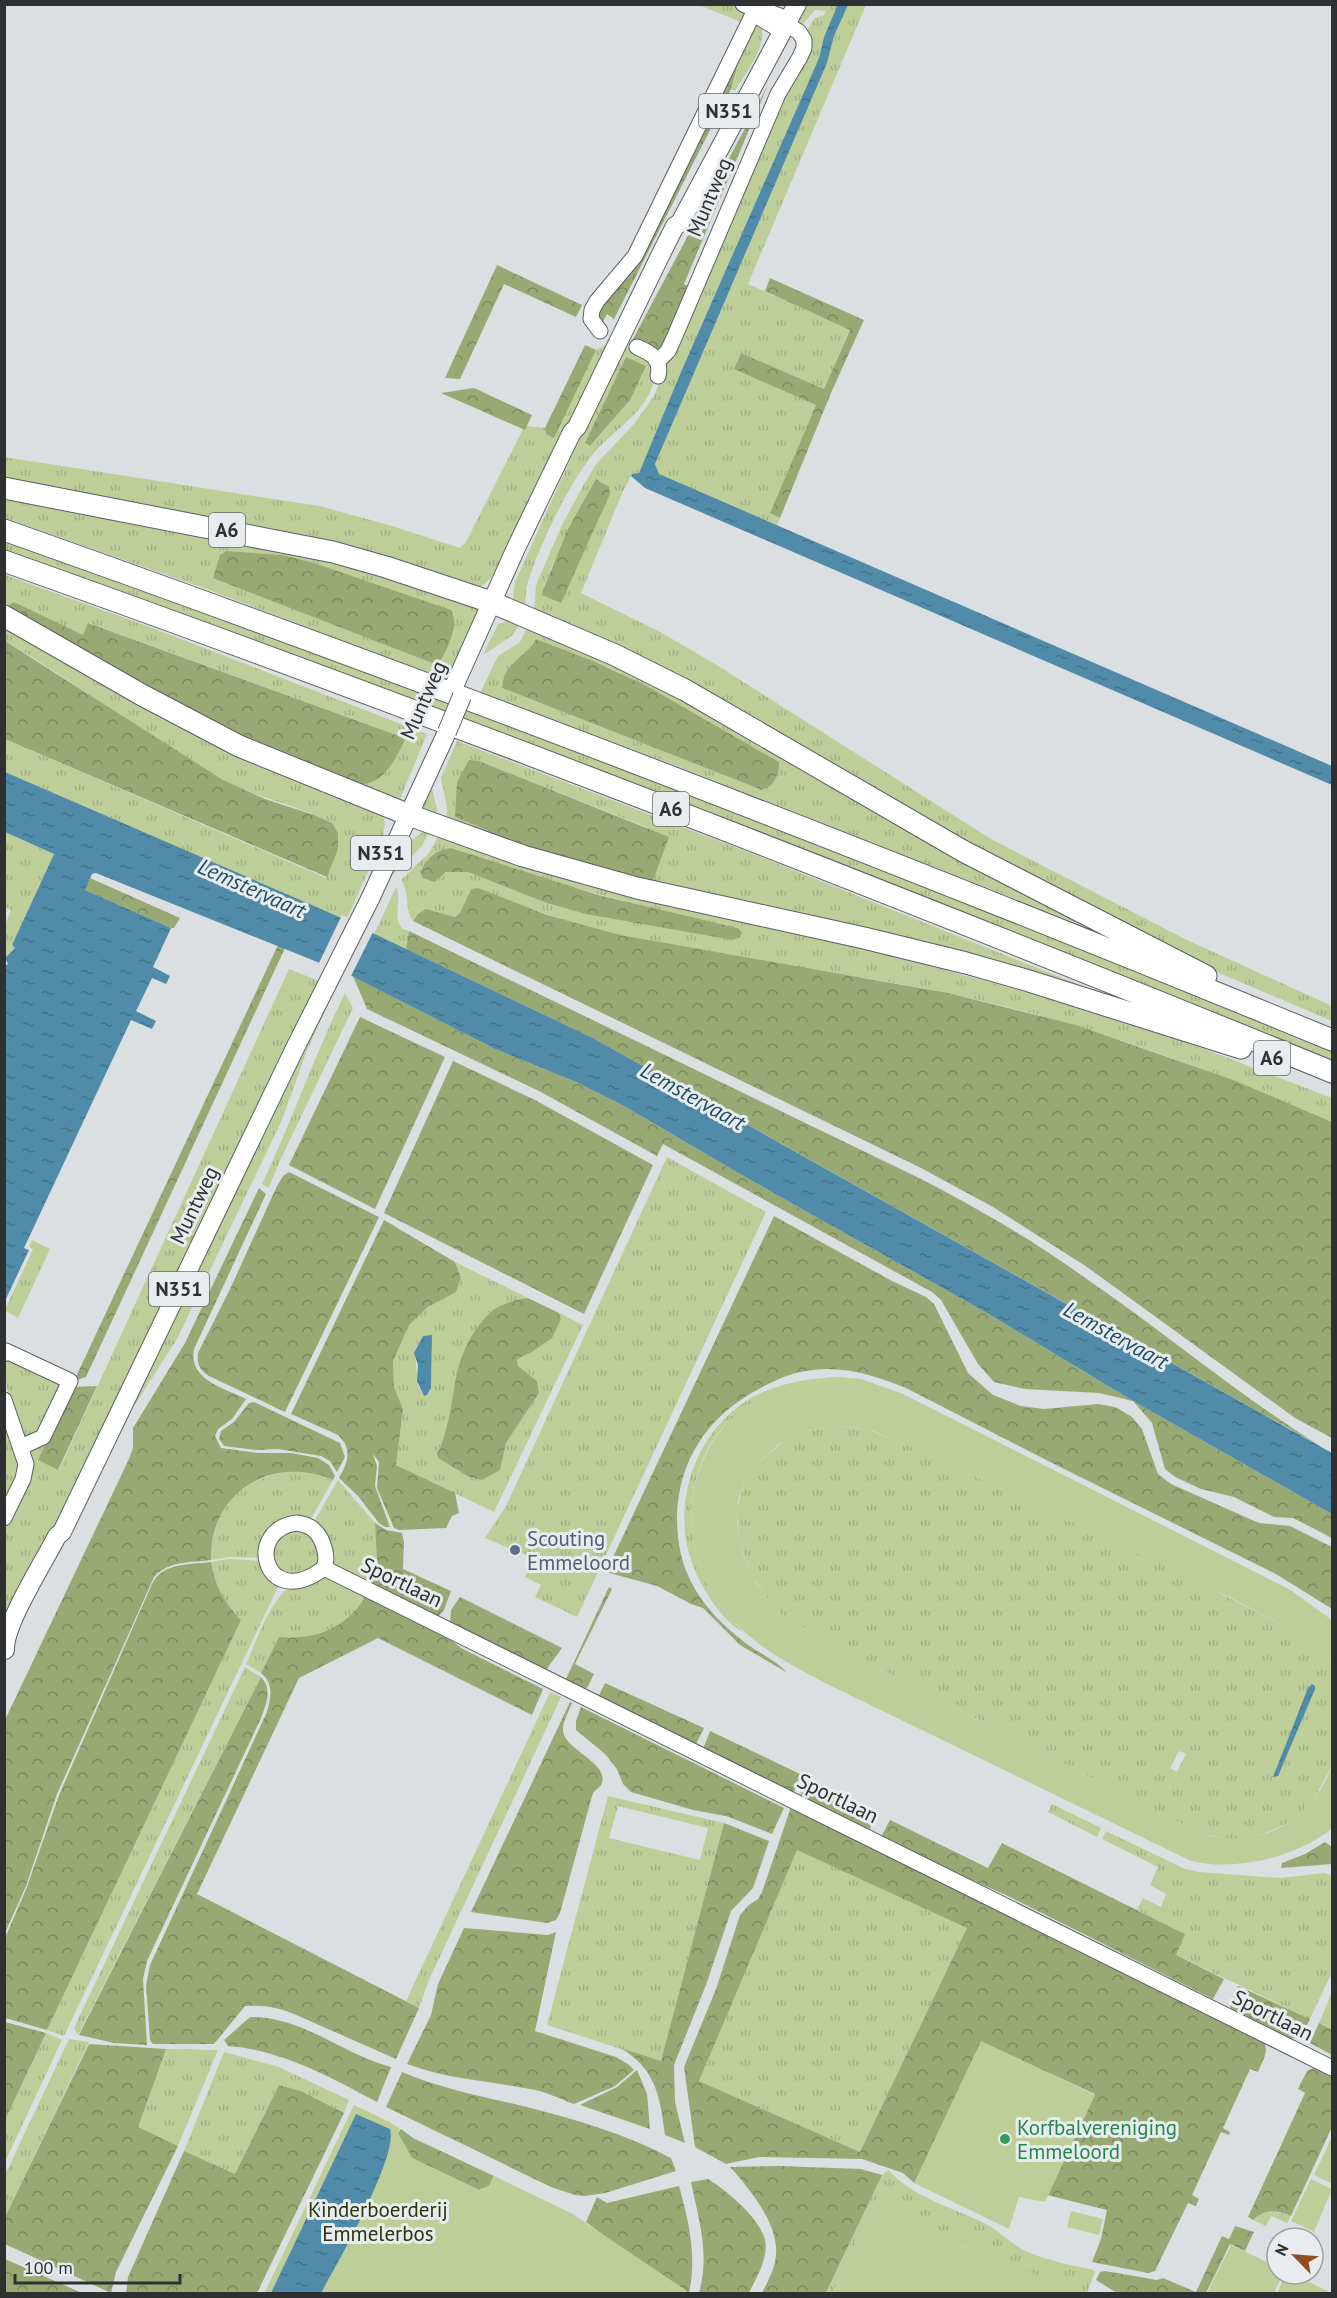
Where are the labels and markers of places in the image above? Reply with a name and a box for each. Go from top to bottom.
place label: Scouting Emmeloord [527,1525,630,1576]
marker: Scouting Emmeloord [508,1543,522,1557]
place label: Korfbalvereniging Emmeloord [1017,2114,1177,2165]
marker: Korfbalvereniging Emmeloord [998,2132,1012,2146]

